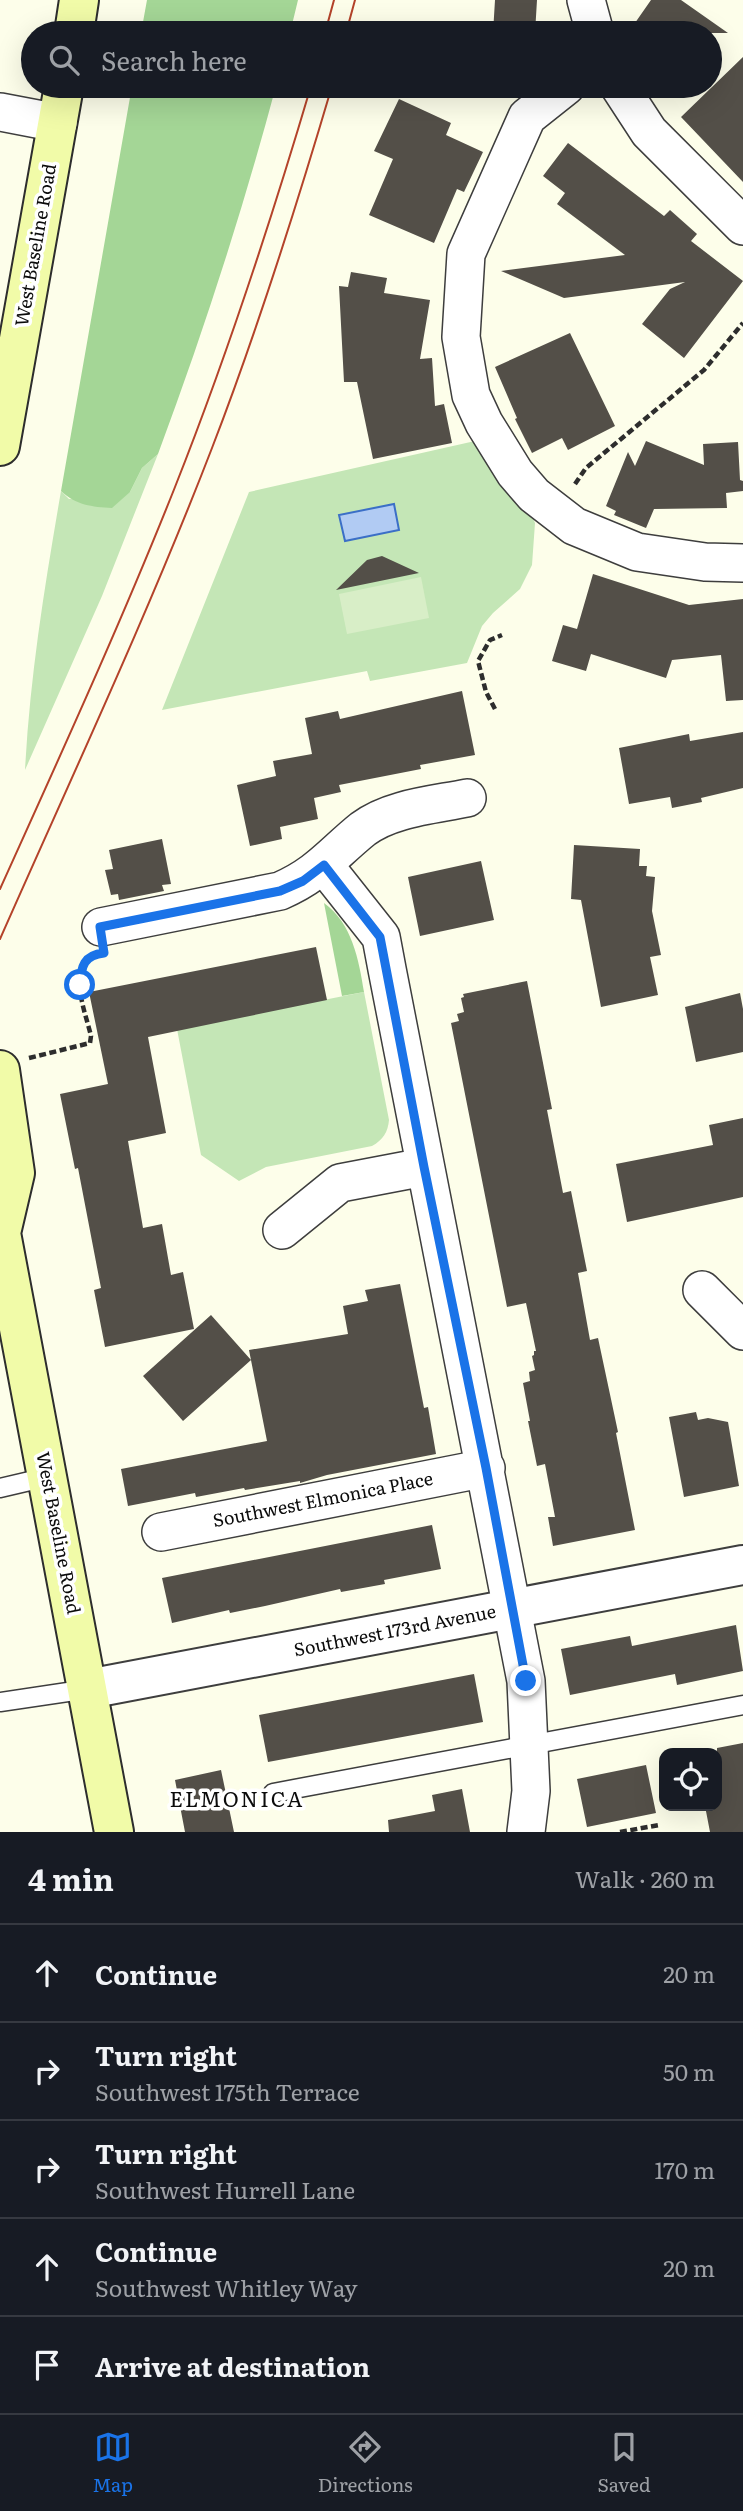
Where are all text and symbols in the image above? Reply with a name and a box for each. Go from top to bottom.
search box [21,21,722,98]
text: Search here [101,40,247,79]
icon: search [45,41,83,79]
street label: West Baseline Road [7,161,62,328]
route start [64,969,95,1000]
street label: West Baseline Road [30,1449,88,1616]
street label: Southwest Elmonica Place [210,1464,435,1533]
street label: Southwest 173rd Avenue [291,1597,498,1662]
route end [510,1665,541,1696]
map controls [659,1748,722,1811]
button: locate [659,1748,722,1811]
district label: ELMONICA [170,1782,304,1813]
text: 4 min [28,1856,114,1900]
text: Walk · 260 m [575,1861,715,1895]
icon: ahead [28,1954,66,1992]
text: Continue [95,1954,217,1993]
text: 20 m [663,1956,715,1990]
text: Turn right [95,2035,237,2074]
icon: right [28,2052,66,2090]
text: 50 m [663,2054,715,2088]
text: Southwest 175th Terrace [95,2074,360,2108]
text: Turn right [95,2133,237,2172]
icon: right [28,2150,66,2188]
text: 170 m [654,2152,715,2186]
text: Southwest Hurrell Lane [95,2172,355,2206]
text: Continue [95,2231,217,2270]
icon: ahead [28,2248,66,2286]
text: 20 m [663,2250,715,2284]
text: Southwest Whitley Way [95,2270,357,2304]
icon: arrive [28,2346,66,2384]
text: Arrive at destination [95,2346,370,2385]
tab: Map [92,2428,133,2498]
tab: Directions [318,2428,413,2498]
tab: Saved [598,2428,651,2498]

